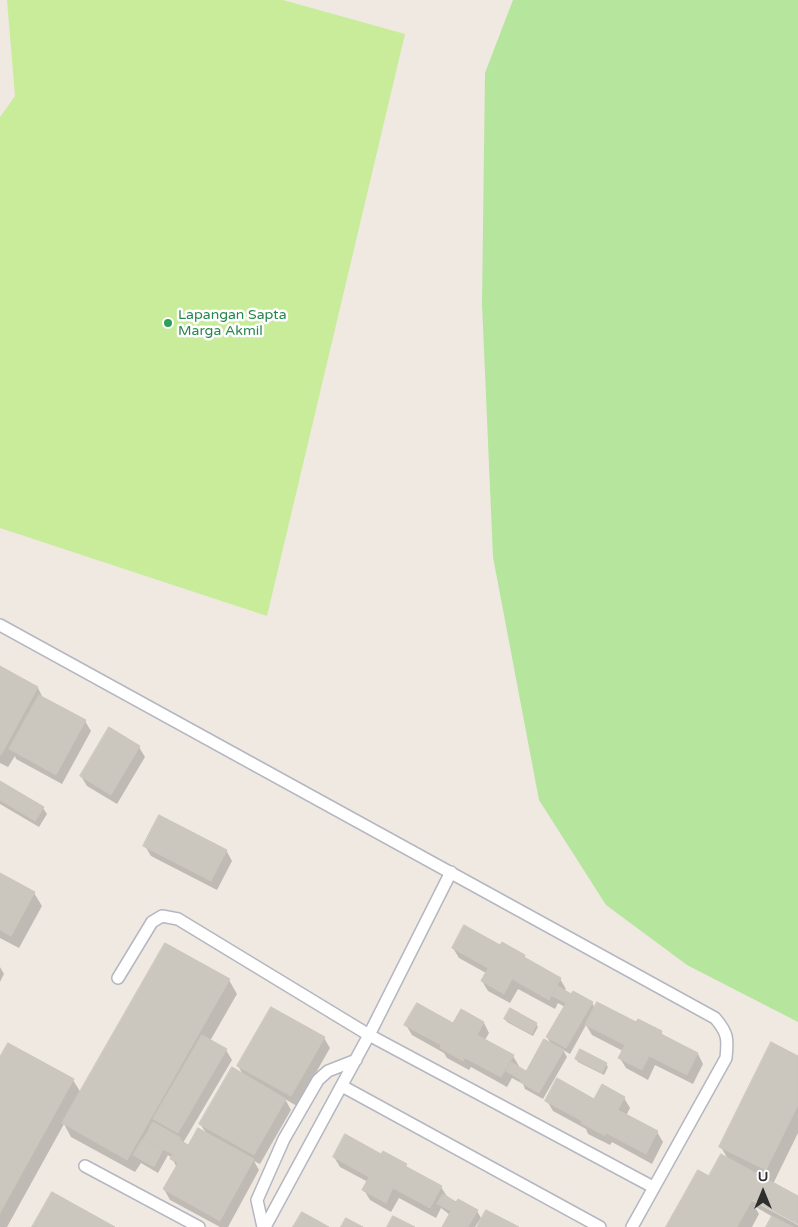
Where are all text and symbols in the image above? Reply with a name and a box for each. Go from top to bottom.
place label: Lapangan Sapta Marga Akmil [178,307,287,340]
marker: Lapangan Sapta Marga Akmil [162,317,174,329]
north arrow [738,1167,788,1217]
text: U [758,1168,768,1185]

